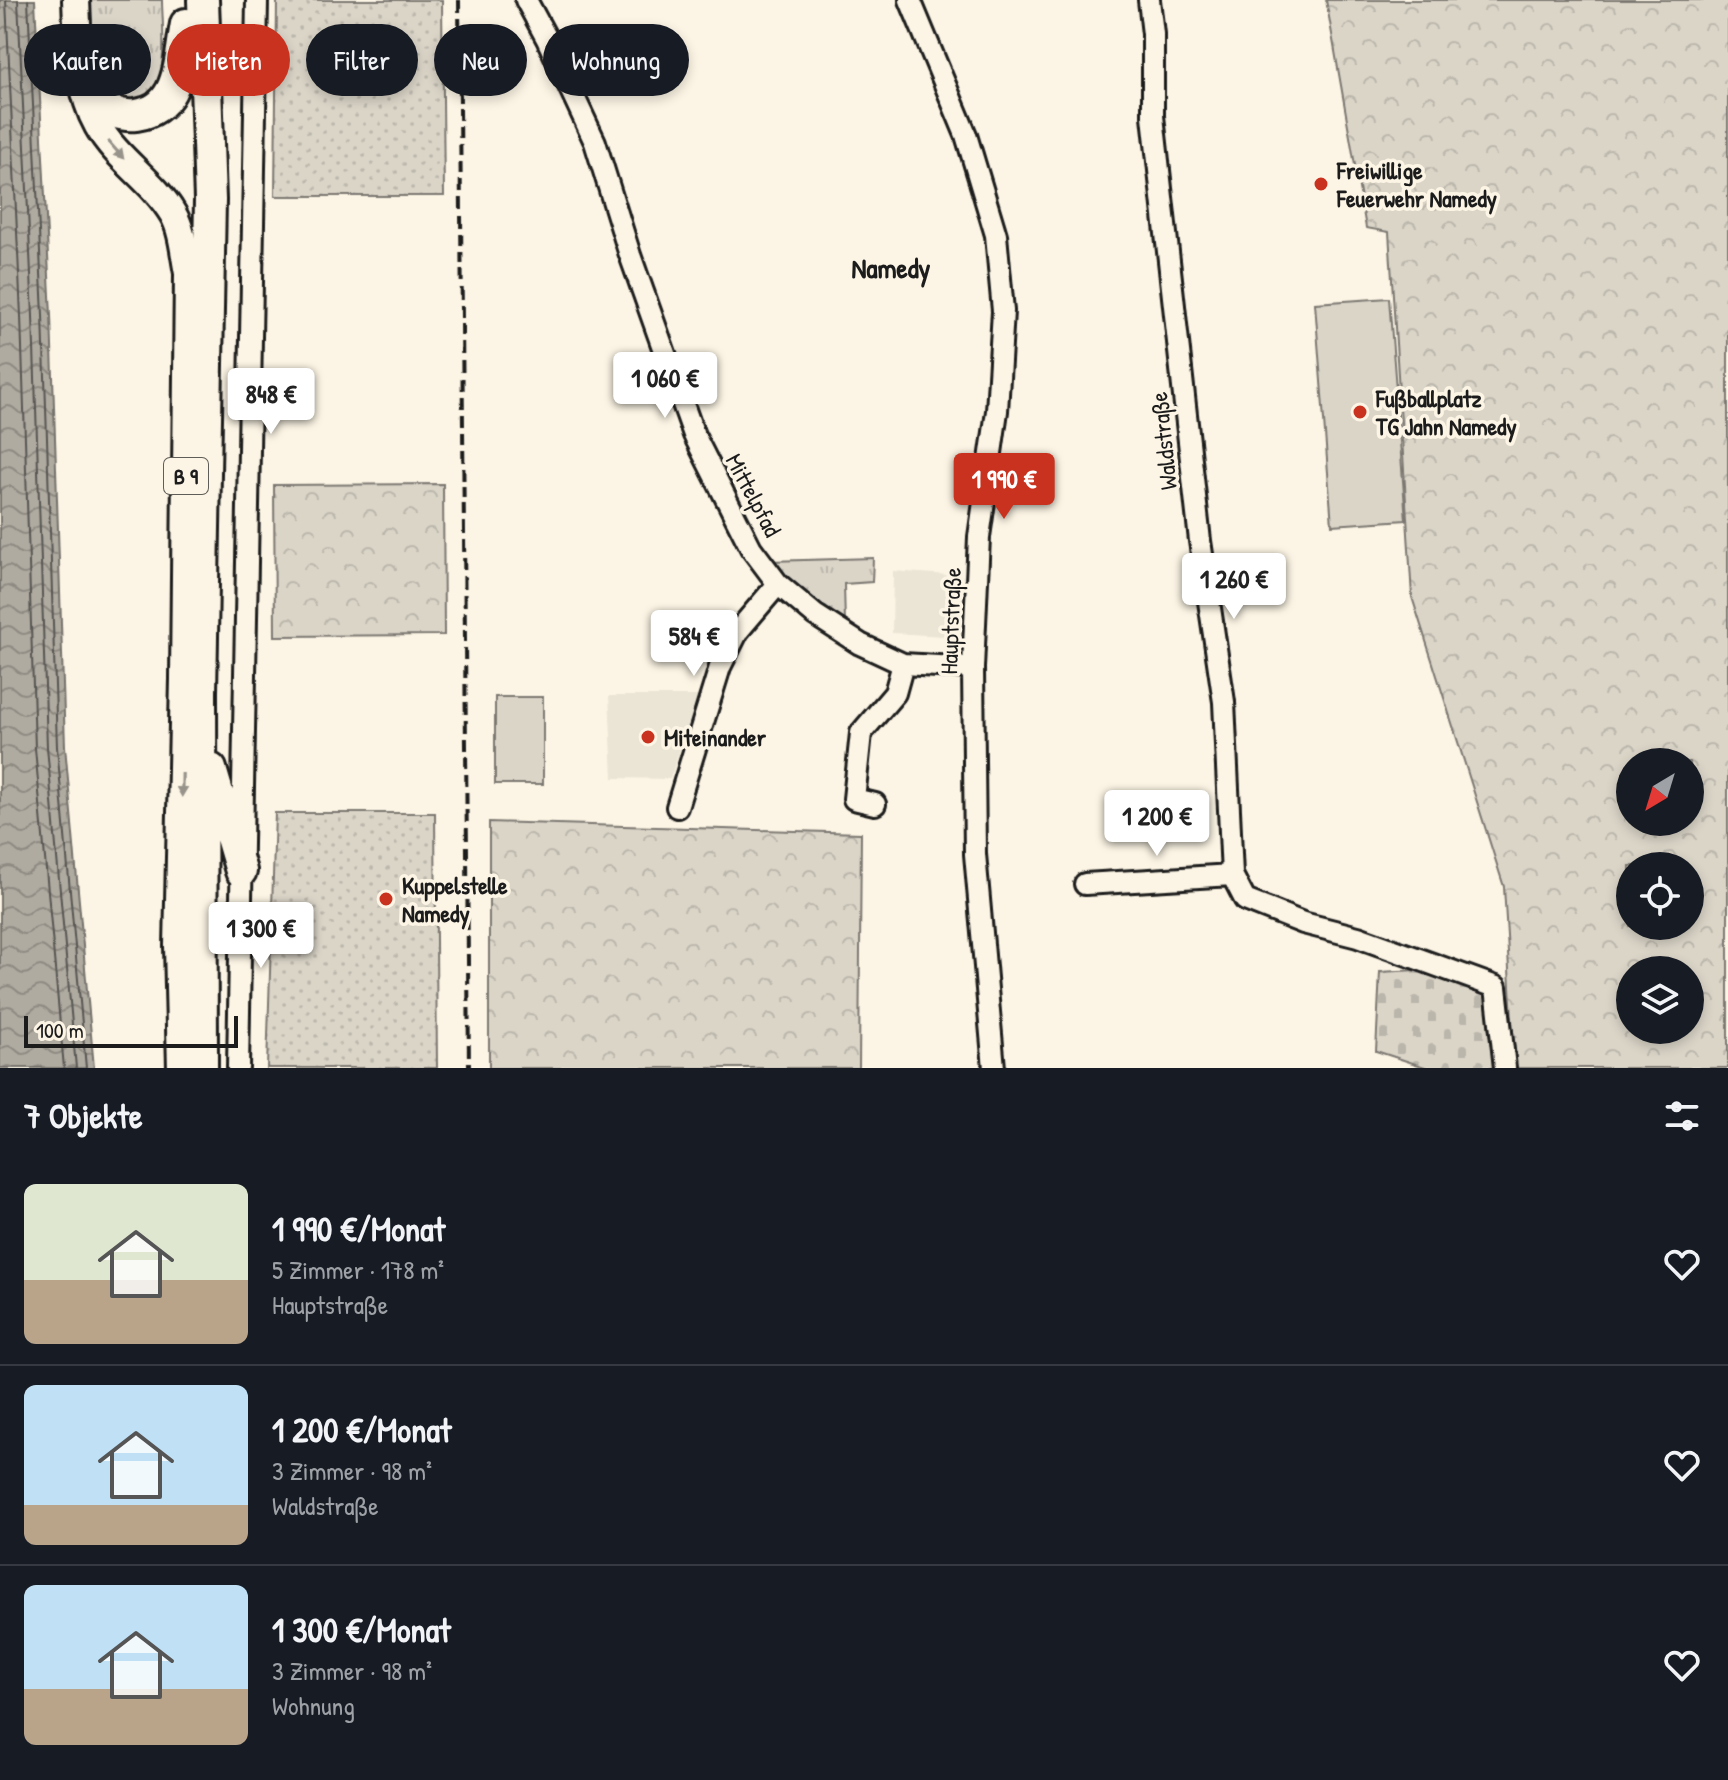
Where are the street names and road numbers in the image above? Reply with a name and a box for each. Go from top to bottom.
street label: Waldstraße [1142,390,1184,492]
street label: Mittelpfad [719,448,789,542]
road number: B 9 [164,458,208,494]
street label: Hauptstraße [932,566,968,675]

